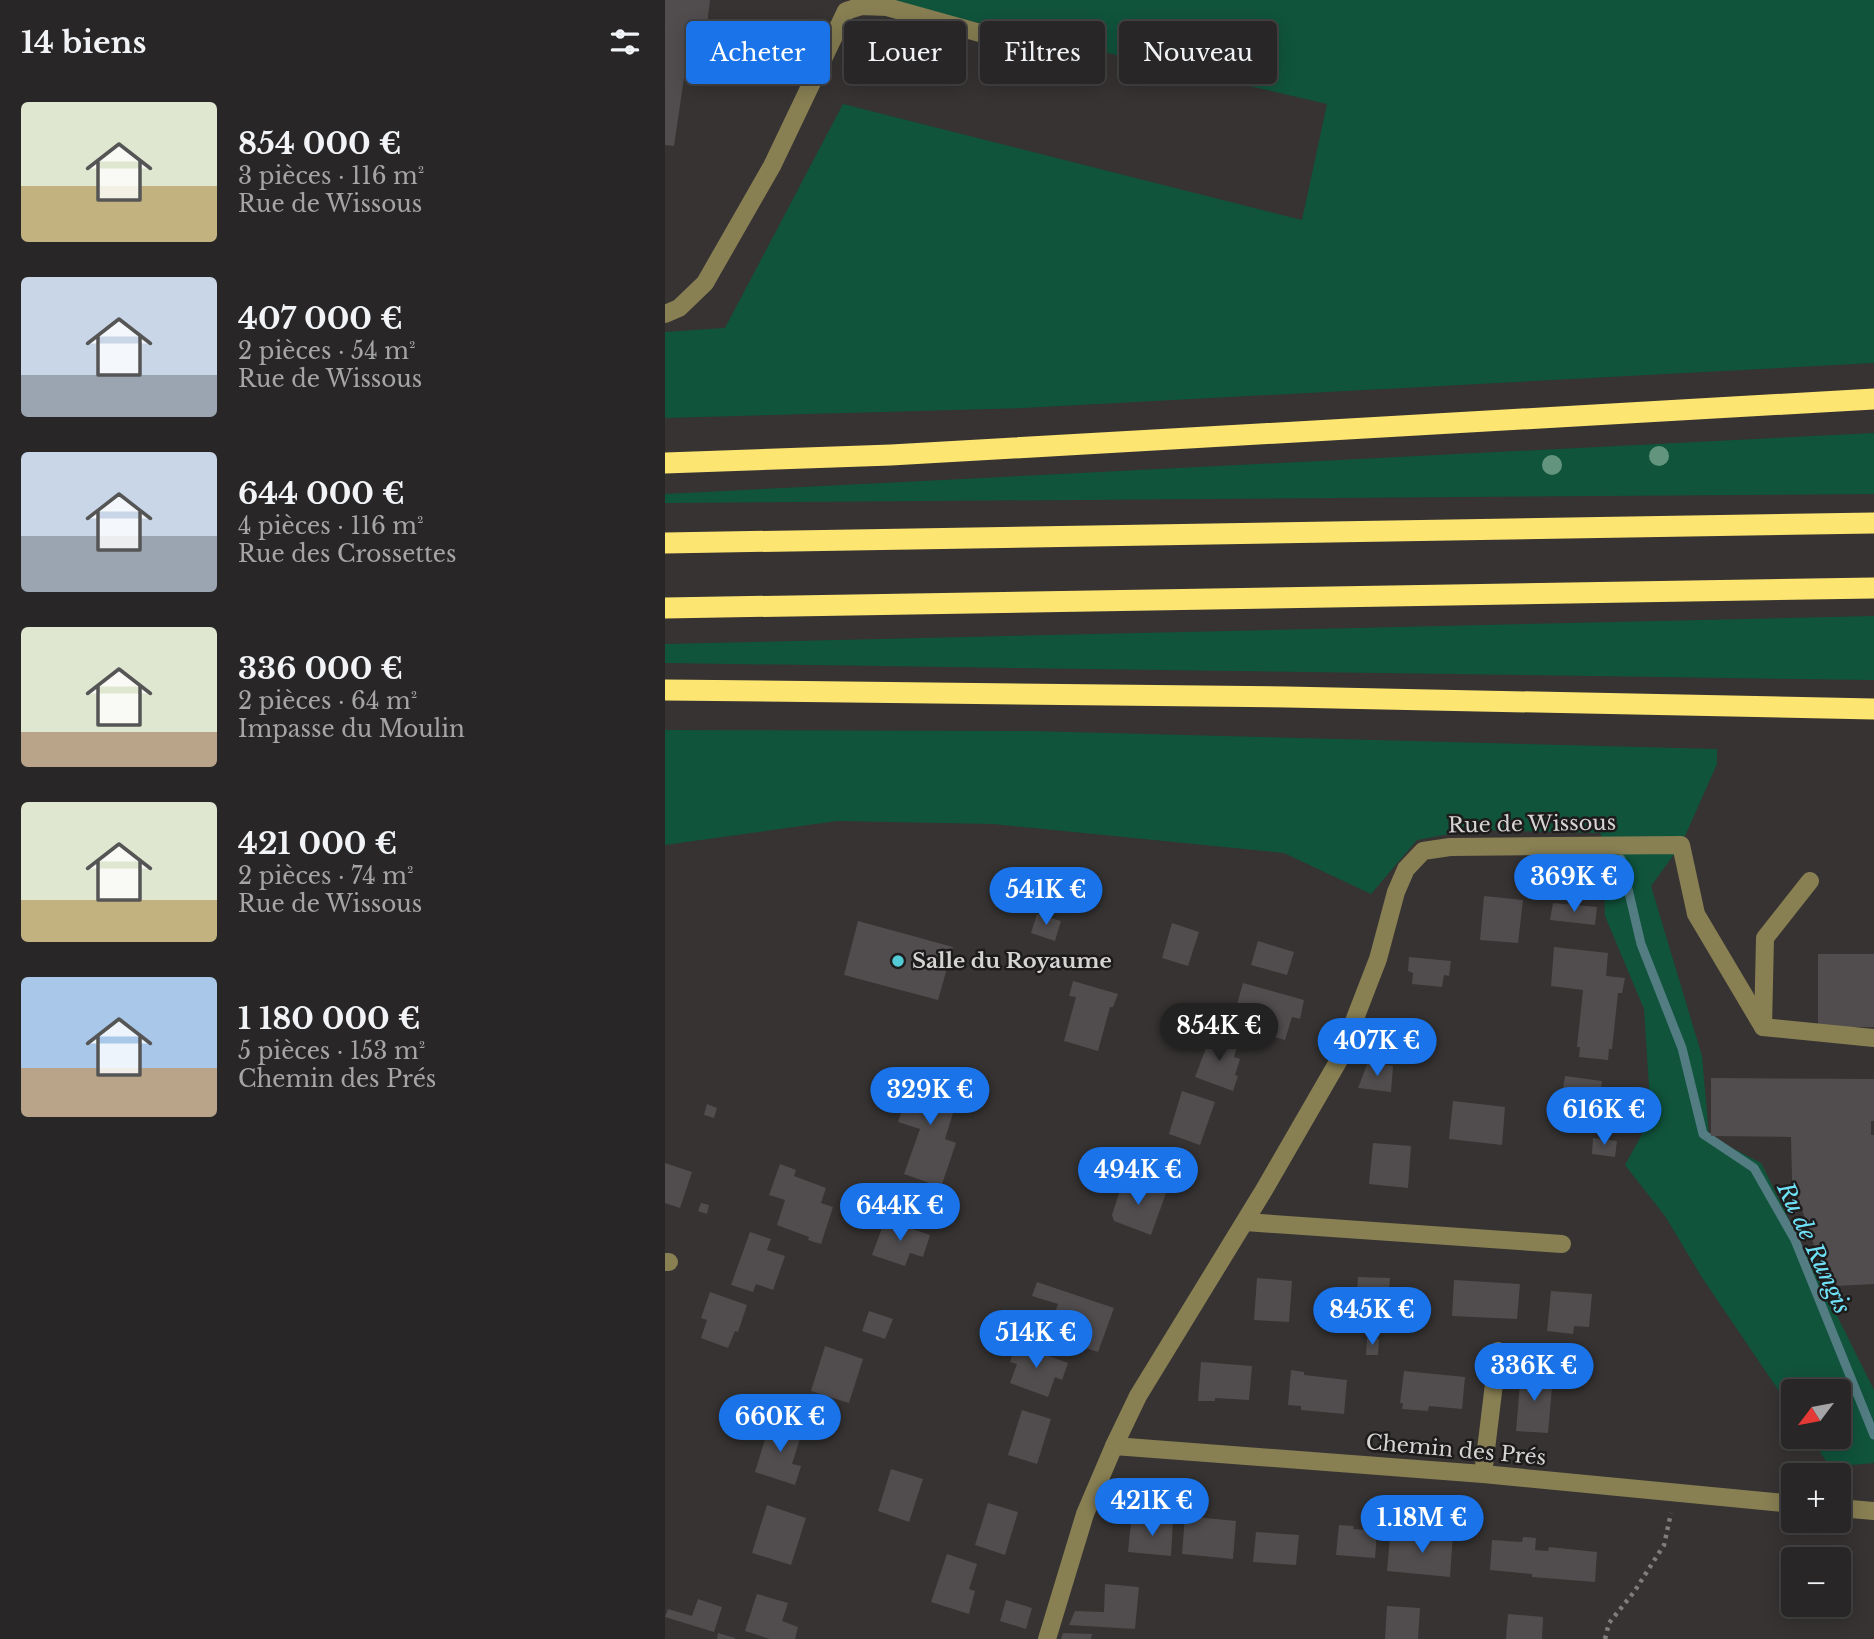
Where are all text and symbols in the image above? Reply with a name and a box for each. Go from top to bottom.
chip: Acheter [686,21,830,84]
chip: Louer [844,21,966,84]
chip: Filtres [980,21,1105,84]
chip: Nouveau [1119,21,1277,84]
icon: filters [606,23,644,61]
text: 14 biens [21,24,146,61]
text: 854 000 € [238,125,402,162]
icon: home [77,130,161,214]
text: 3 pièces · 116 m² [238,162,424,190]
text: Rue de Wissous [238,190,422,218]
text: 407 000 € [238,300,403,337]
icon: home [77,305,161,389]
text: 2 pièces · 54 m² [238,337,415,365]
text: Rue de Wissous [238,365,422,393]
text: 644 000 € [238,475,405,512]
icon: home [77,480,161,564]
text: 4 pièces · 116 m² [238,512,424,540]
text: Rue des Crossettes [238,540,456,568]
text: 336 000 € [238,650,403,687]
icon: home [77,655,161,739]
text: 2 pièces · 64 m² [238,687,417,715]
text: Impasse du Moulin [238,715,465,743]
street label: Rue de Wissous [1448,810,1616,838]
text: 421 000 € [238,825,397,862]
icon: home [77,830,161,914]
pin: 369K € [1517,855,1631,914]
text: 2 pièces · 74 m² [238,862,414,890]
text: 369K € [1530,863,1618,891]
pin: 541K € [989,867,1103,927]
text: 541K € [1005,876,1087,904]
text: Rue de Wissous [238,890,422,918]
place label: Salle du Royaume [912,948,1112,974]
marker: Salle du Royaume [890,953,906,969]
text: 1 180 000 € [238,1000,421,1037]
pin: 854K € [1162,1004,1276,1063]
icon: home [77,1005,161,1089]
text: 854K € [1176,1012,1262,1040]
pin: 407K € [1320,1018,1434,1078]
text: 407K € [1334,1027,1420,1055]
text: 5 pièces · 153 m² [238,1037,425,1065]
text: Chemin des Prés [238,1065,436,1093]
pin: 329K € [873,1068,987,1127]
text: 329K € [886,1076,974,1104]
pin: 616K € [1547,1088,1661,1147]
text: 616K € [1562,1096,1646,1124]
pin: 494K € [1081,1148,1195,1207]
text: 494K € [1094,1156,1182,1184]
water label: Ru de Rungis [1771,1177,1857,1318]
pin: 644K € [843,1184,957,1243]
text: 644K € [856,1192,944,1220]
pin: 845K € [1315,1288,1429,1347]
text: 845K € [1329,1296,1415,1324]
pin: 514K € [979,1310,1093,1370]
text: 514K € [995,1319,1077,1347]
pin: 336K € [1477,1344,1591,1403]
text: 336K € [1491,1352,1577,1380]
north arrow [1781,1379,1851,1449]
map controls [1781,1379,1851,1617]
pin: 660K € [723,1394,837,1454]
text: 660K € [735,1403,825,1431]
street label: Chemin des Prés [1365,1429,1547,1471]
button: + [1781,1463,1851,1533]
pin: 421K € [1095,1478,1209,1538]
text: 421K € [1111,1487,1193,1515]
pin: 1.18M € [1357,1496,1487,1555]
text: 1.18M € [1377,1504,1467,1532]
button: − [1781,1547,1851,1617]

